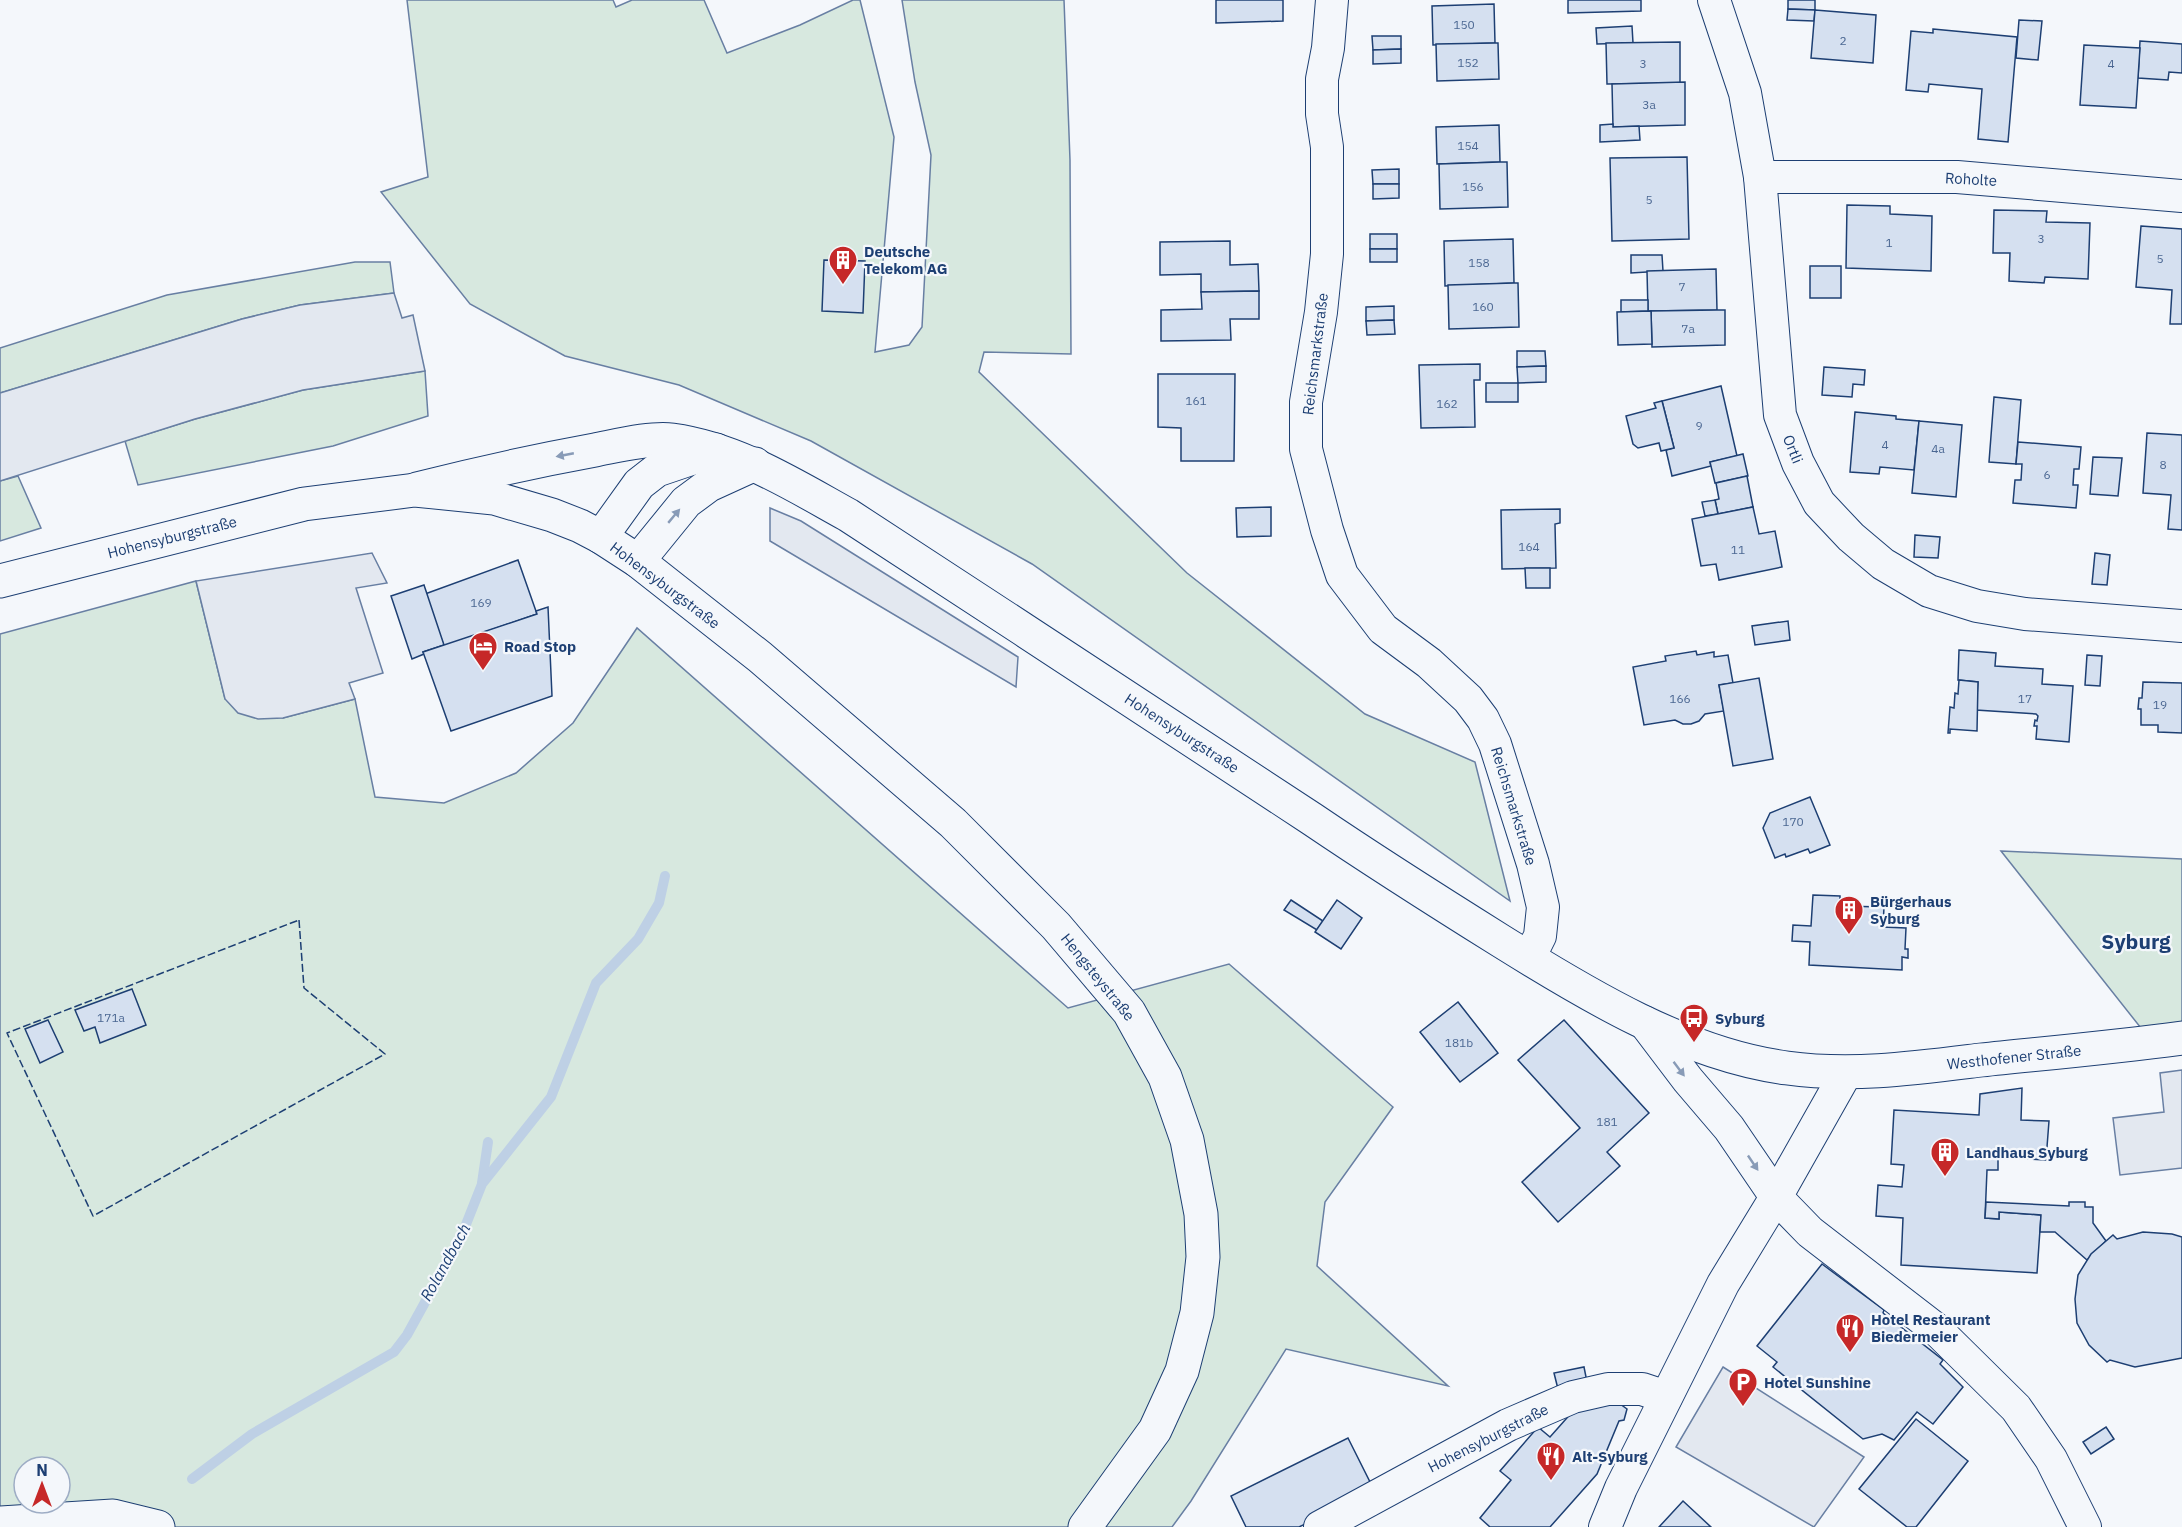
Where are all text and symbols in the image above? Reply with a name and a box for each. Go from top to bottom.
house number: 150 [1453,17,1475,32]
house number: 2 [1839,33,1847,48]
house number: 152 [1457,55,1479,70]
house number: 3 [1639,56,1647,71]
house number: 4 [2107,56,2115,71]
house number: 3a [1642,97,1656,112]
house number: 154 [1457,138,1479,153]
street label: Roholte [1944,168,1998,190]
house number: 156 [1462,179,1484,194]
house number: 5 [1645,192,1653,207]
house number: 3 [2037,231,2045,246]
house number: 1 [1885,235,1893,250]
place label: Deutsche Telekom AG [864,242,947,278]
building icon: Deutsche Telekom AG [827,244,859,286]
house number: 5 [2156,251,2164,266]
house number: 158 [1468,255,1490,270]
house number: 7 [1678,279,1686,294]
street label: Reichsmarkstraße [1298,292,1332,416]
house number: 160 [1472,299,1494,314]
house number: 7a [1681,321,1695,336]
house number: 161 [1185,393,1207,408]
house number: 162 [1436,396,1458,411]
house number: 9 [1695,418,1703,433]
street label: Ortli [1779,432,1807,466]
house number: 4 [1881,437,1889,452]
house number: 4a [1931,441,1945,456]
one-way arrow [556,451,575,460]
house number: 8 [2159,457,2167,472]
house number: 6 [2043,467,2051,482]
one-way arrow [668,508,681,524]
street label: Hohensyburgstraße [105,512,239,562]
street label: Hohensyburgstraße [606,537,724,633]
house number: 164 [1518,539,1540,554]
house number: 11 [1731,542,1745,557]
house number: 169 [470,595,492,610]
hotel icon: Road Stop [467,630,499,672]
place label: Road Stop [504,637,576,656]
street label: Hohensyburgstraße [1121,689,1243,777]
house number: 166 [1669,691,1691,706]
house number: 17 [2018,691,2032,706]
house number: 19 [2153,697,2167,712]
street label: Reichsmarkstraße [1487,744,1541,868]
house number: 170 [1782,814,1804,829]
place label: Bürgerhaus Syburg [1870,892,1952,928]
building icon: Bürgerhaus Syburg [1833,894,1865,936]
district label: Syburg [2101,927,2171,955]
street label: Hengsteystraße [1057,929,1139,1025]
bus stop icon: Syburg [1678,1002,1710,1044]
place label: Syburg [1715,1009,1765,1028]
house number: 171a [97,1010,126,1025]
house number: 181b [1445,1035,1473,1050]
street label: Westhofener Straße [1946,1041,2082,1073]
one-way arrow [1673,1061,1686,1077]
house number: 181 [1596,1114,1618,1129]
building icon: Landhaus Syburg [1929,1136,1961,1178]
place label: Landhaus Syburg [1966,1143,2088,1162]
one-way arrow [1747,1154,1758,1171]
water label: Rolandbach [416,1220,474,1304]
place label: Hotel Restaurant Biedermeier [1871,1310,1991,1346]
restaurant icon: Hotel Restaurant Biedermeier [1834,1312,1866,1354]
parking icon: Hotel Sunshine [1727,1366,1759,1408]
place label: Hotel Sunshine [1764,1373,1871,1392]
street label: Hohensyburgstraße [1424,1399,1552,1477]
restaurant icon: Alt-Syburg [1535,1440,1567,1482]
place label: Alt-Syburg [1572,1447,1648,1466]
north arrow [12,1455,72,1515]
text: N [36,1460,48,1480]

